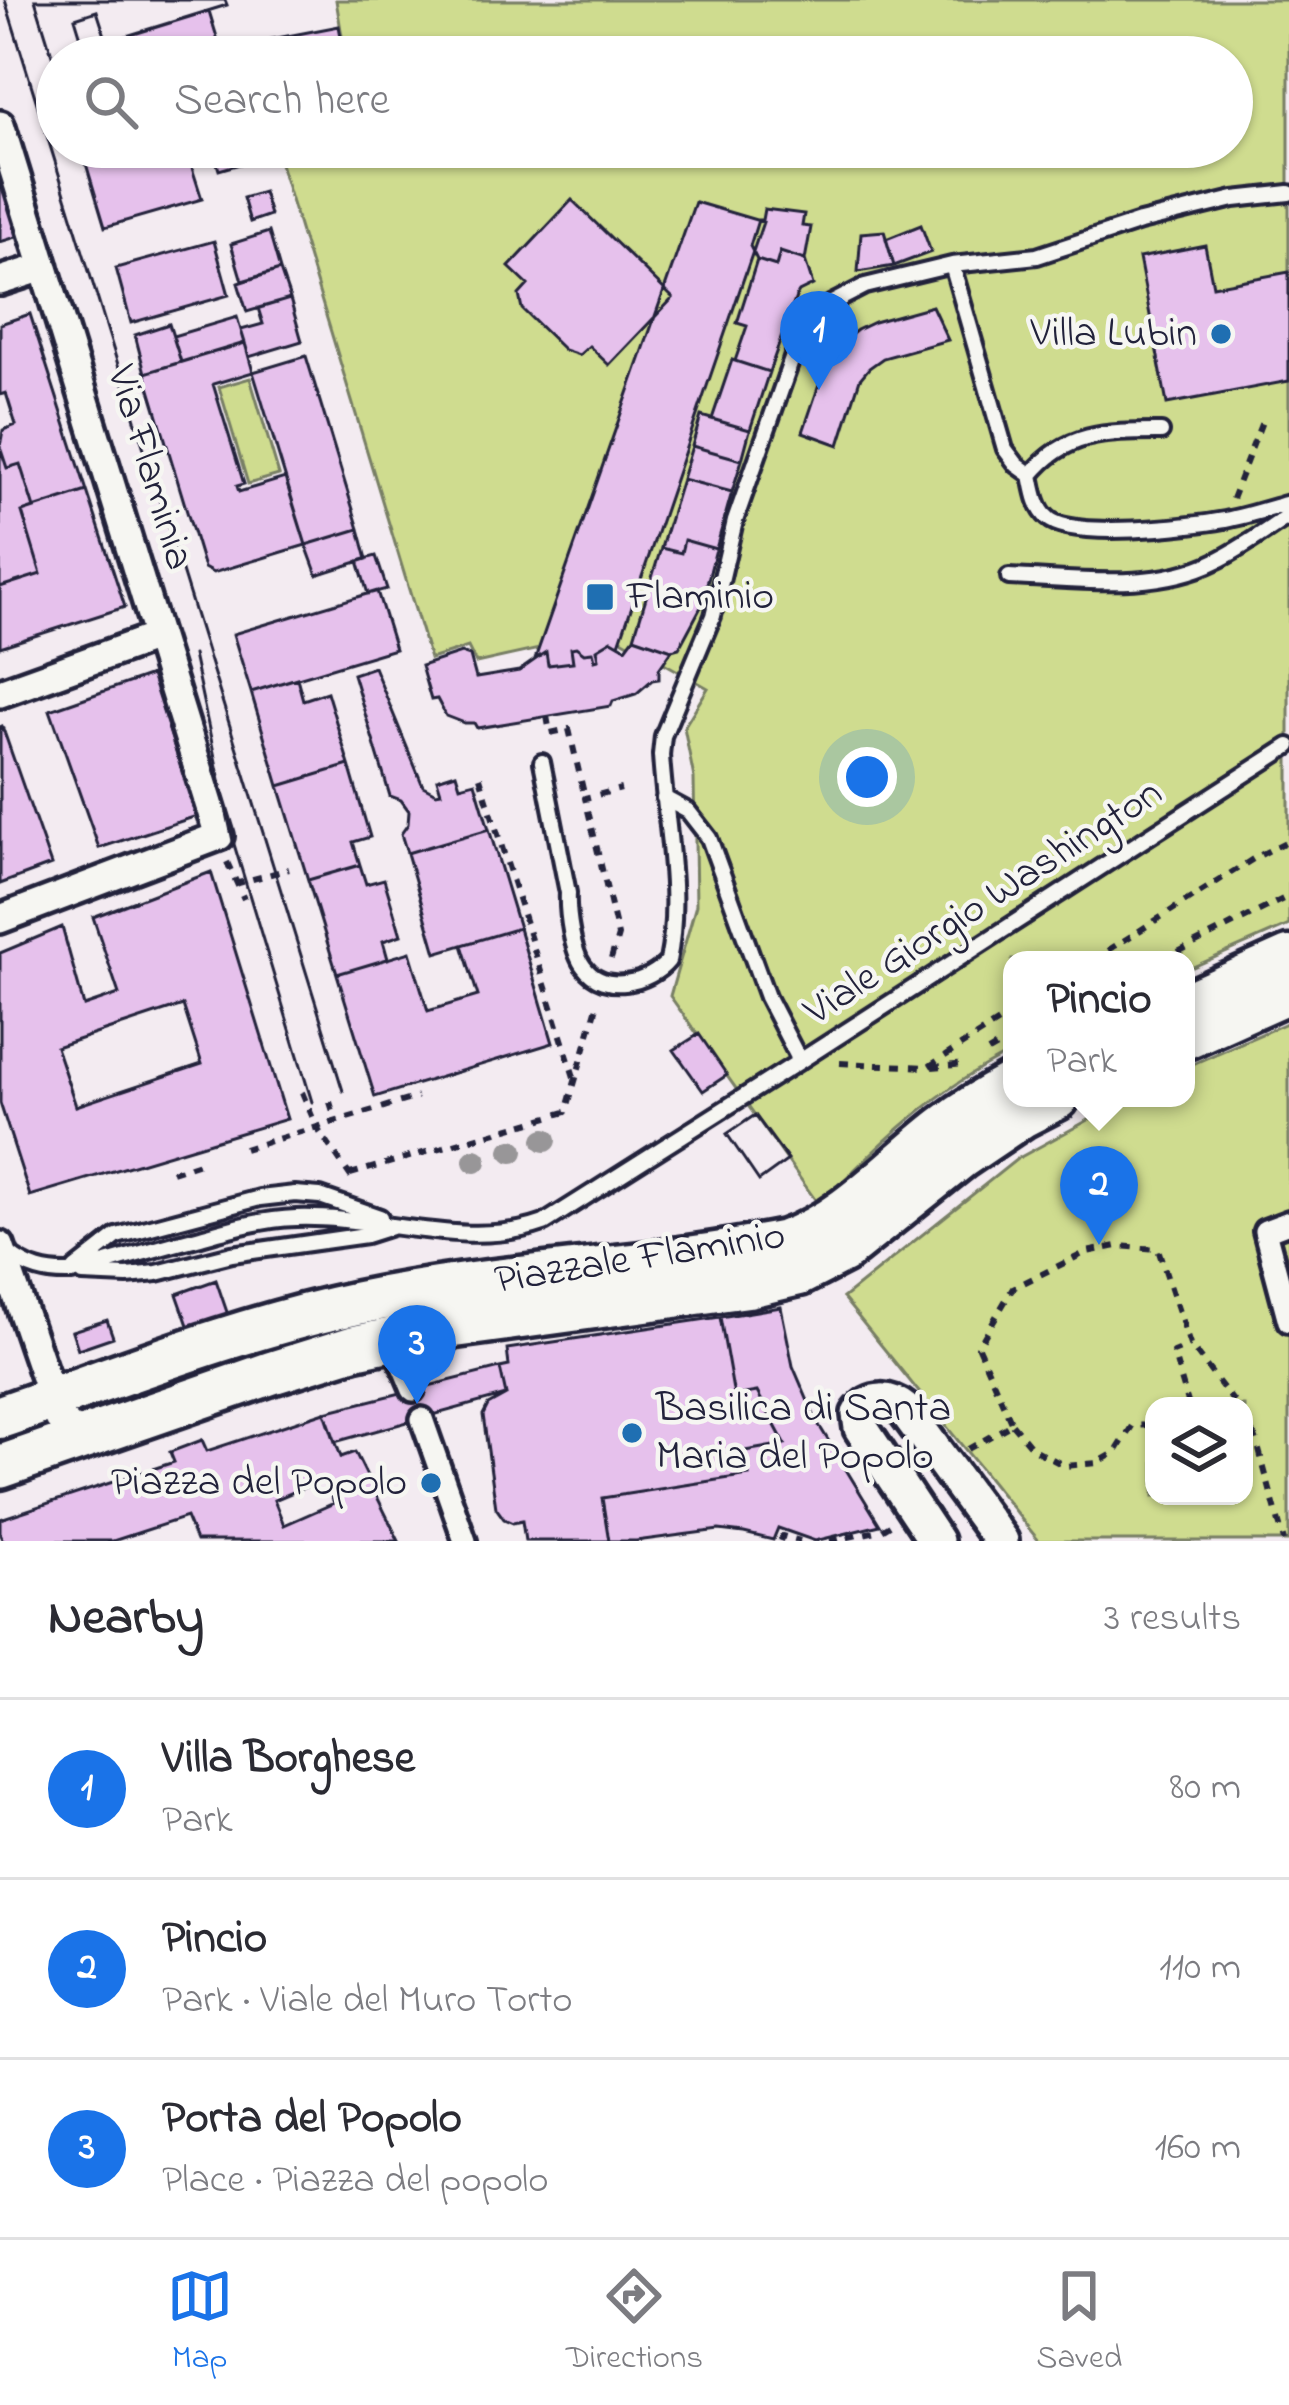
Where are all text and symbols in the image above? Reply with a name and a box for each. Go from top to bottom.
search box [36,36,1253,168]
icon: search [78,69,144,135]
text: Search here [174,69,390,135]
pin: 1 [780,291,858,390]
place label: Villa Lubin [1029,304,1197,365]
marker: Villa Lubin [1208,321,1234,347]
street label: Via Flaminia [89,357,209,578]
place label: Flaminio [626,567,774,628]
marker: Flaminio [584,581,616,613]
your location [837,747,897,807]
street label: Viale Giorgio Washington [792,764,1175,1043]
popup [1003,951,1195,1107]
text: Pincio [1046,968,1152,1034]
text: Park [1046,1034,1117,1091]
pin: 2 [1060,1146,1138,1245]
street label: Piazzale Flaminio [490,1206,790,1312]
pin: 3 [378,1305,456,1404]
place label: Basilica di Santa Maria del Popolo [655,1379,951,1488]
map controls [1145,1397,1253,1505]
button: layers [1145,1397,1253,1505]
marker: Basilica di Santa Maria del Popolo [619,1420,645,1446]
place label: Piazza del Popolo [111,1453,407,1514]
marker: Piazza del Popolo [418,1470,444,1496]
text: Nearby [48,1582,204,1657]
text: 3 results [1104,1591,1241,1648]
text: Villa Borghese [162,1727,415,1793]
text: 1 [81,1760,93,1817]
text: 80 m [1170,1760,1241,1817]
text: Park [162,1793,232,1850]
text: Pincio [162,1907,267,1973]
text: 2 [77,1940,97,1997]
text: 110 m [1159,1940,1241,1997]
text: Park · Viale del Muro Torto [162,1973,573,2030]
text: Porta del Popolo [162,2087,462,2153]
text: 3 [79,2120,95,2177]
text: 160 m [1155,2120,1241,2177]
text: Place · Piazza del popolo [162,2153,549,2210]
tab: Map [167,2263,233,2383]
tab: Directions [566,2263,703,2383]
tab: Saved [1036,2263,1122,2383]

